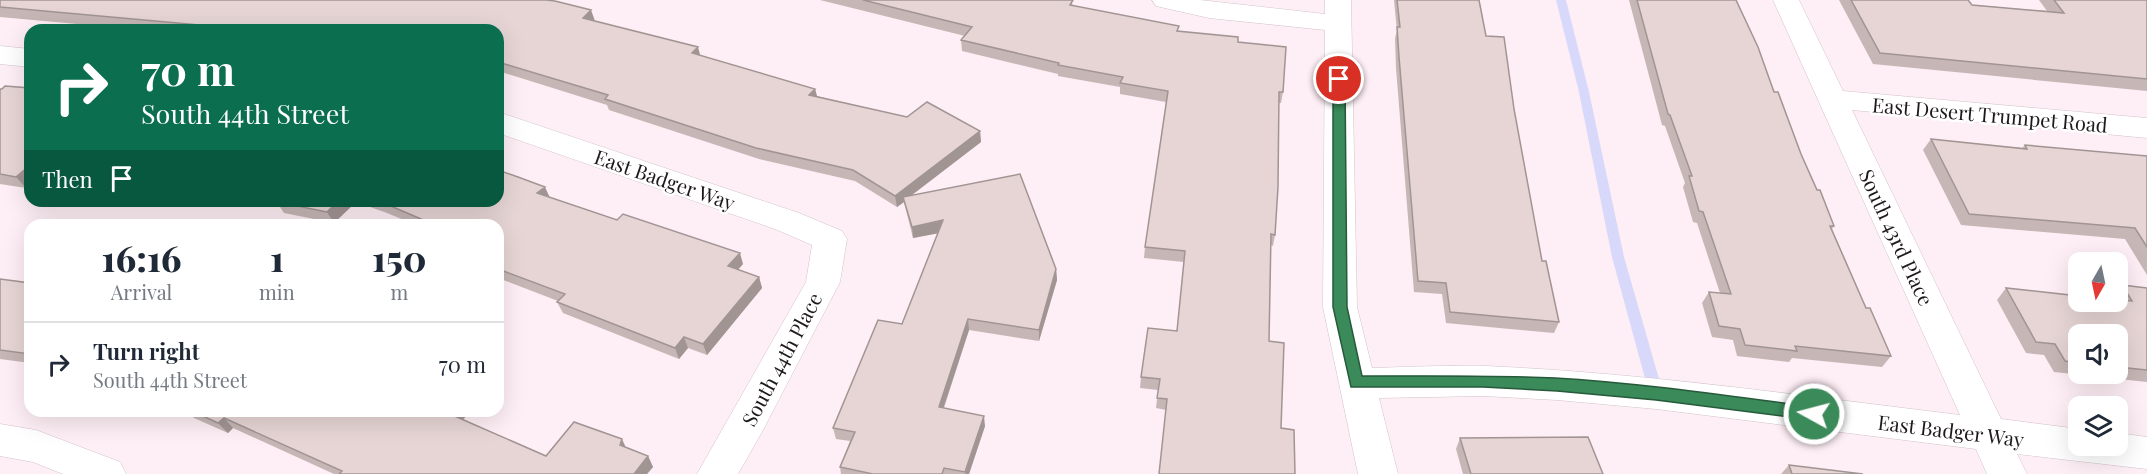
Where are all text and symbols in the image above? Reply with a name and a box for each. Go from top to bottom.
text: 70 m [141,41,235,97]
icon: right [42,48,120,126]
pin [1313,53,1364,104]
icon: arrive [1322,62,1355,95]
street label: East Desert Trumpet Road [1871,90,2109,138]
text: South 44th Street [141,95,349,131]
street label: East Badger Way [591,142,739,216]
icon: arrive [105,162,138,195]
text: Then [42,164,93,194]
street label: South 43rd Place [1854,164,1940,310]
text: 16:16 [101,233,182,281]
text: 1 [270,233,284,281]
text: 150 [372,233,427,281]
north arrow [2068,252,2128,312]
map controls [2068,252,2128,456]
text: Arrival [111,278,172,305]
text: min [259,278,295,305]
text: m [390,278,408,305]
street label: South 44th Place [734,288,828,430]
button: sound [2068,324,2128,384]
text: Turn right [93,336,199,366]
icon: right [42,348,75,381]
text: 70 m [439,349,486,379]
text: South 44th Street [93,366,247,393]
position arrow [1782,382,1846,446]
button: layers [2068,396,2128,456]
street label: East Badger Way [1876,408,2026,452]

